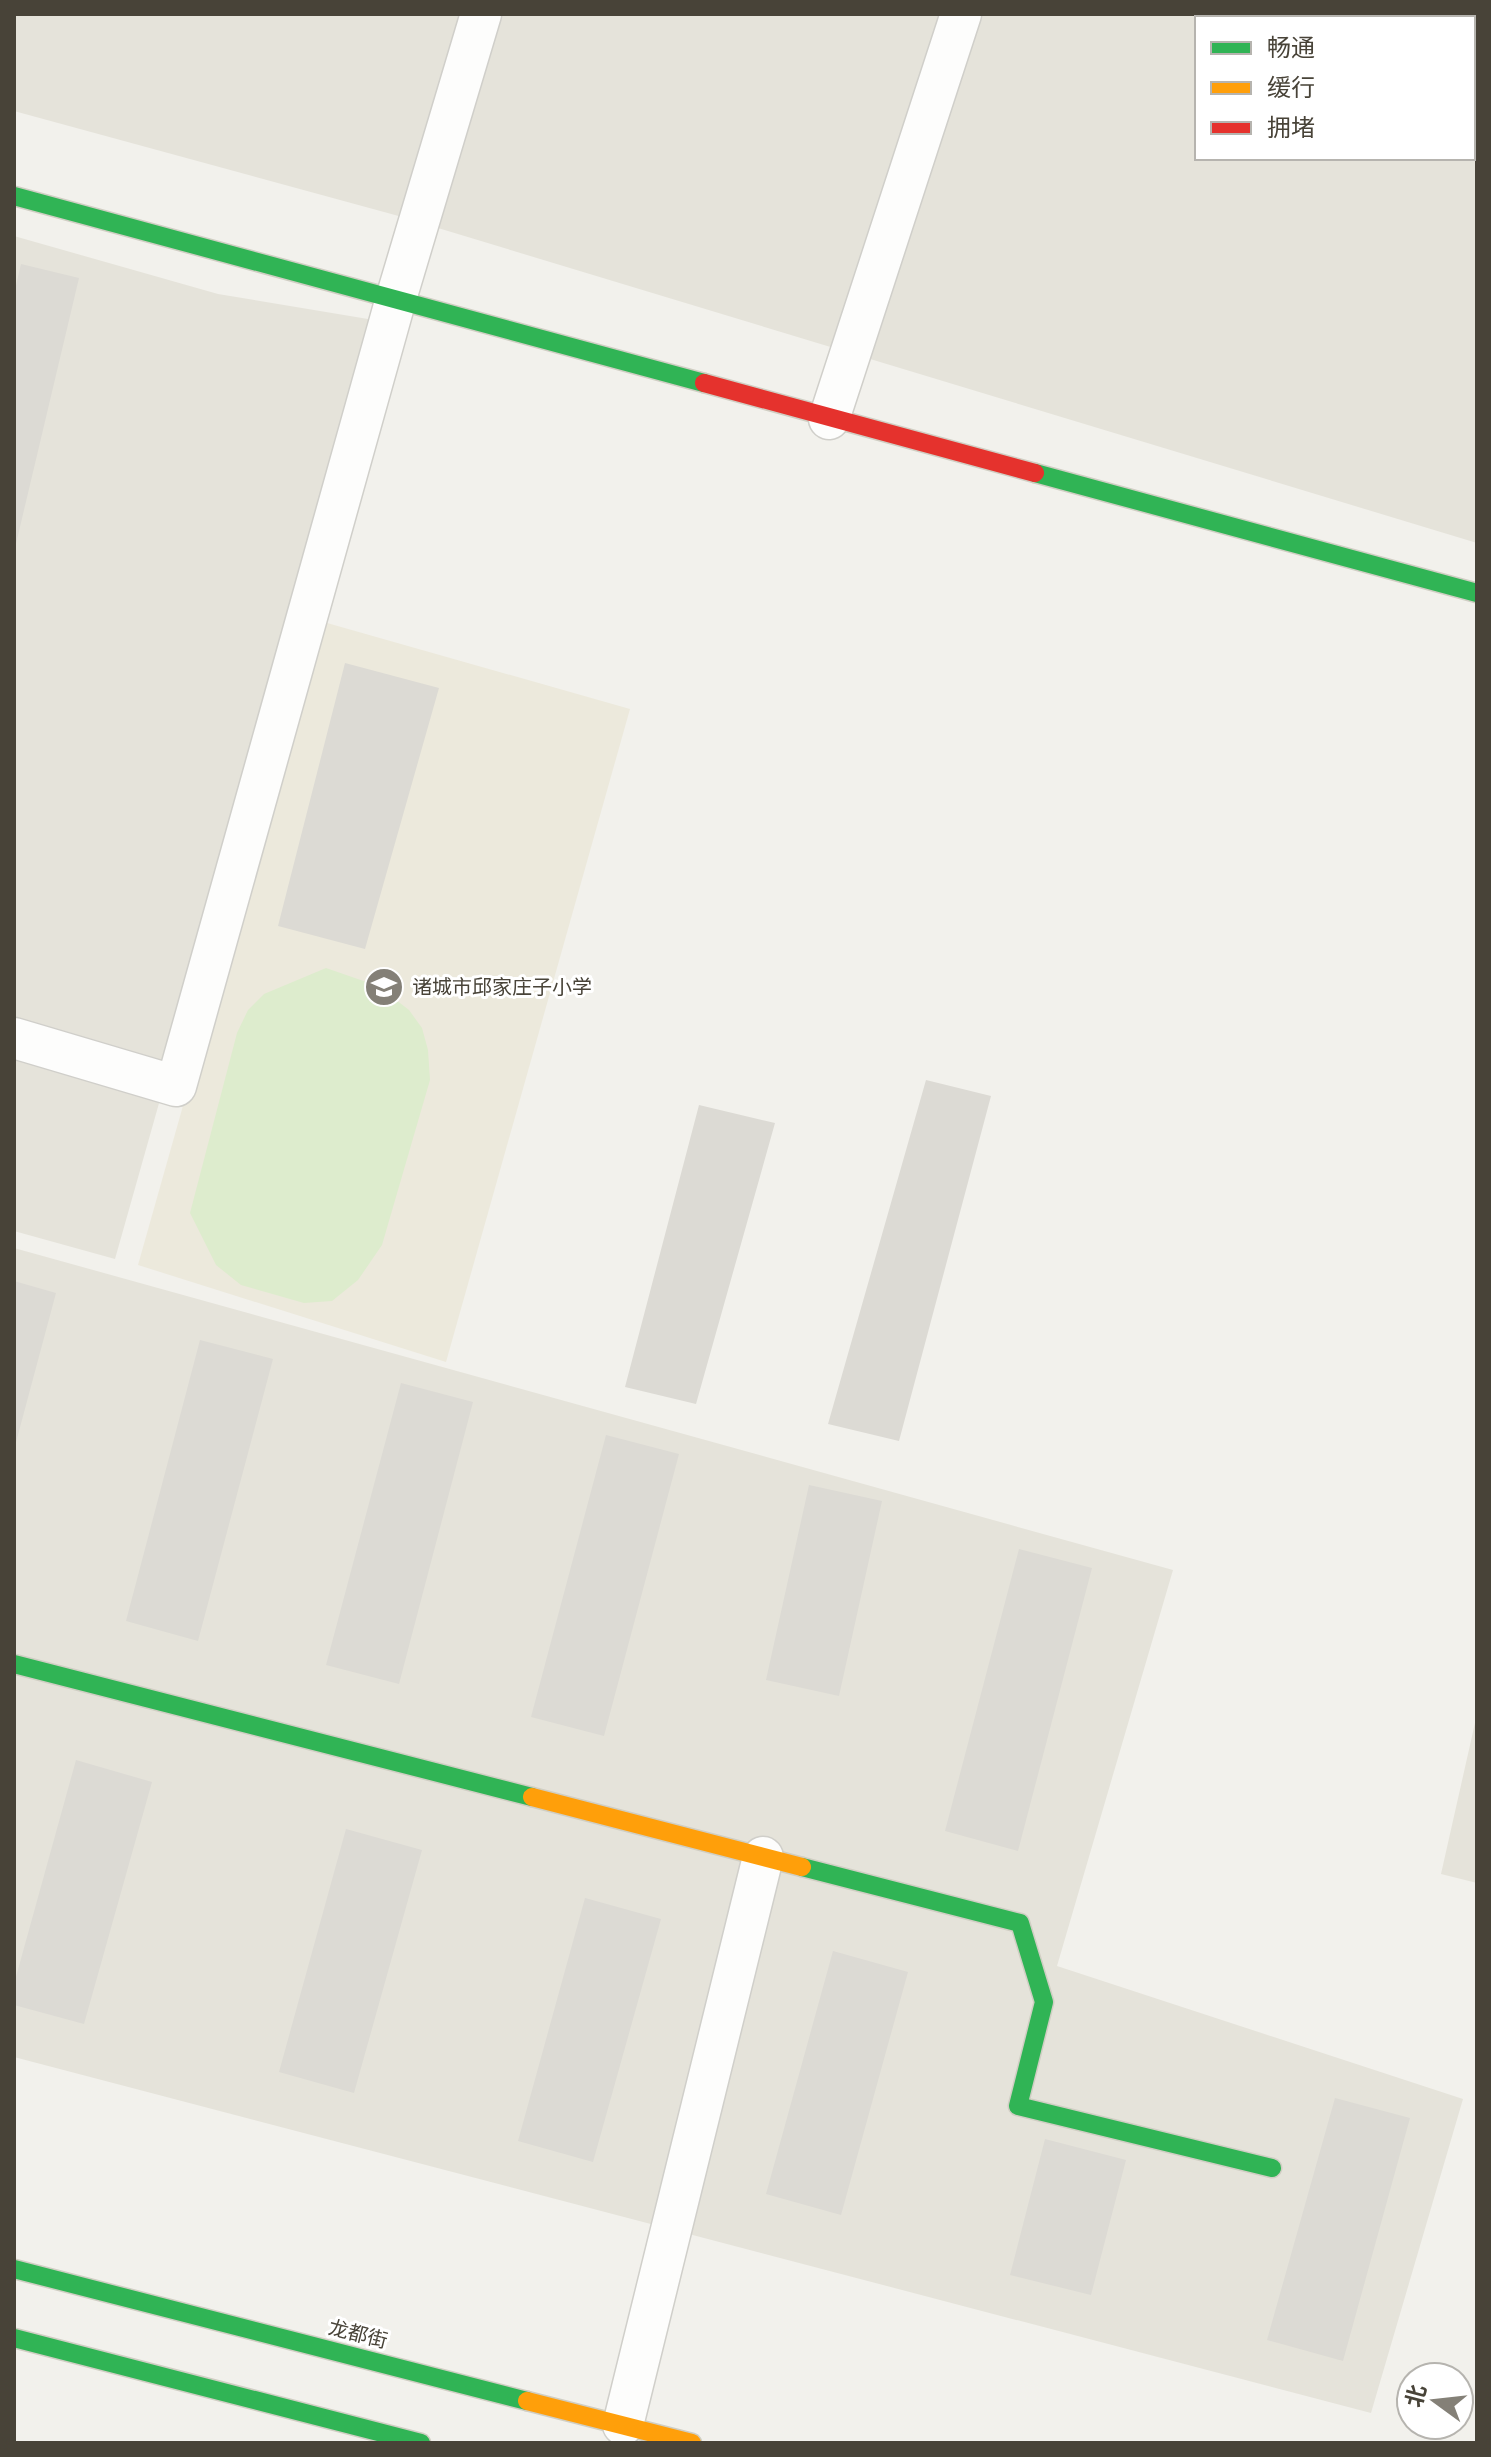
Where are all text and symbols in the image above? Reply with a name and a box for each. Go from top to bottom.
legend [1195,16,1475,160]
text: 畅通 [1267,34,1315,62]
text: 缓行 [1267,74,1315,102]
text: 拥堵 [1267,114,1315,142]
school or university icon: 诸城市邱家庄子小学 [363,966,405,1008]
place label: 诸城市邱家庄子小学 [412,975,592,999]
street label: 龙都街 [326,2315,390,2353]
north arrow [1395,2361,1475,2441]
text: 北 [1401,2382,1431,2410]

